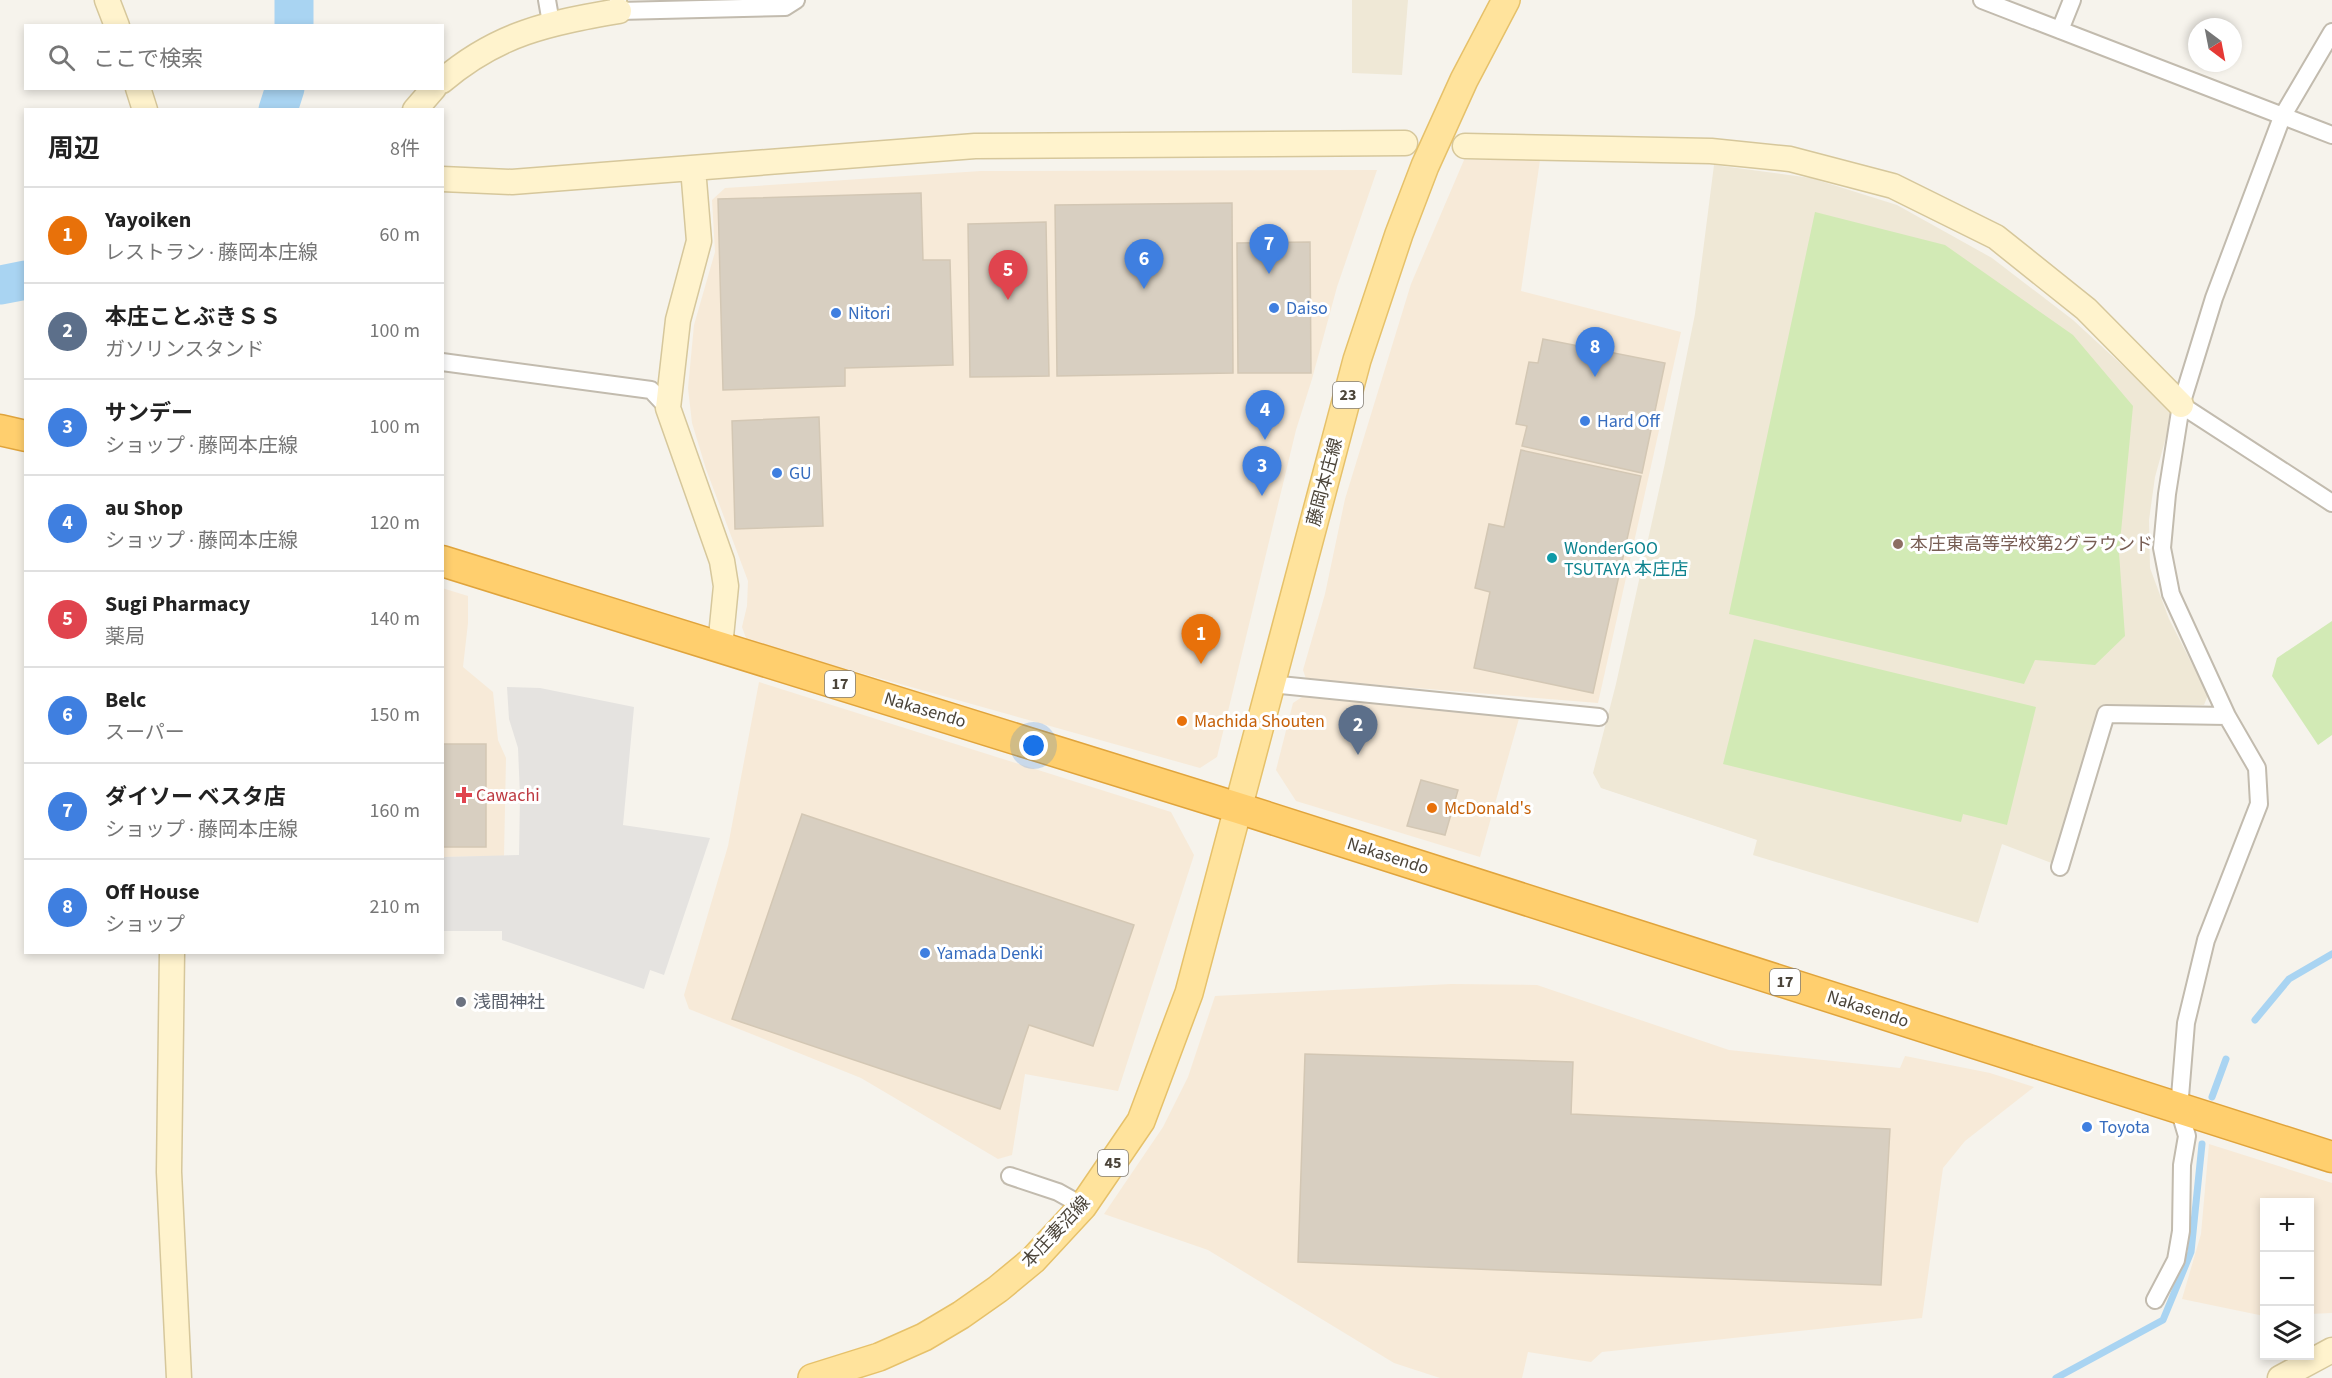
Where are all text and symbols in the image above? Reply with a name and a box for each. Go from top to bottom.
north arrow [2188,18,2242,72]
search box [24,24,444,90]
icon: search [45,41,78,74]
text: ここで検索 [93,43,203,75]
text: 周辺 [48,130,100,167]
text: 8件 [390,135,420,163]
text: Yayoiken [105,204,191,236]
text: 1 [62,221,73,249]
text: 60 m [380,221,420,249]
pin: 7 [1250,224,1288,274]
text: レストラン · 藤岡本庄線 [105,239,318,267]
pin: 6 [1124,240,1164,289]
pin: 5 [988,250,1028,300]
place label: Daiso [1286,296,1328,321]
text: 本庄ことぶきＳＳ [105,301,281,333]
place label: Nitori [848,301,890,326]
marker: Daiso [1267,301,1281,315]
marker: Nitori [829,306,843,320]
text: 2 [62,317,73,345]
text: 100 m [370,317,420,345]
pin: 8 [1576,328,1614,377]
text: ガソリンスタンド [105,336,265,364]
road number: 23 [1333,382,1363,408]
pin: 4 [1246,390,1284,440]
text: サンデー [105,397,193,429]
place label: Hard Off [1597,409,1660,434]
text: 3 [62,413,73,441]
text: 100 m [370,413,420,441]
marker: Hard Off [1578,414,1592,428]
text: ショップ · 藤岡本庄線 [105,432,298,460]
street label: 藤岡本庄線 [1301,435,1349,529]
pin: 3 [1242,446,1282,496]
place label: GU [789,461,812,486]
marker: GU [770,466,784,480]
text: au Shop [105,492,183,524]
text: 4 [62,509,73,537]
text: 120 m [370,509,420,537]
text: ショップ · 藤岡本庄線 [105,527,298,555]
place label: 本庄東高等学校第2グラウンド [1910,532,2153,557]
place label: WonderGOO TSUTAYA 本庄店 [1564,536,1688,582]
marker: 本庄東高等学校第2グラウンド [1891,537,1905,551]
marker: WonderGOO TSUTAYA 本庄店 [1545,551,1559,565]
text: Sugi Pharmacy [105,588,250,620]
text: 5 [62,605,73,633]
text: 140 m [370,605,420,633]
pin: 1 [1182,614,1220,664]
text: 薬局 [105,623,145,651]
road number: 17 [825,671,855,697]
text: Belc [105,684,146,716]
street label: Nakasendo [881,686,969,734]
text: 6 [62,701,73,729]
text: 150 m [370,701,420,729]
pin: 2 [1338,706,1378,755]
place label: Machida Shouten [1194,709,1325,734]
marker: Machida Shouten [1175,714,1189,728]
text: スーパー [105,719,185,747]
your location [1019,731,1048,760]
text: ダイソー ベスタ店 [105,781,286,813]
place label: Cawachi [476,783,540,808]
marker: Cawachi [457,788,471,802]
place label: McDonald's [1444,796,1531,821]
text: 7 [62,797,73,825]
text: 160 m [370,797,420,825]
marker: McDonald's [1425,801,1439,815]
text: ショップ · 藤岡本庄線 [105,816,298,844]
street label: Nakasendo [1344,831,1432,881]
text: Off House [105,876,200,908]
text: 8 [62,893,73,921]
text: 210 m [370,893,420,921]
text: ショップ [105,911,185,939]
place label: Yamada Denki [936,941,1043,966]
marker: Yamada Denki [918,946,932,960]
road number: 17 [1770,969,1800,995]
street label: Nakasendo [1824,984,1912,1034]
place label: 浅間神社 [473,990,545,1015]
marker: 浅間神社 [454,995,468,1009]
place label: Toyota [2099,1115,2150,1140]
marker: Toyota [2080,1120,2094,1134]
road number: 45 [1098,1150,1128,1176]
street label: 本庄妻沼線 [1016,1191,1096,1273]
map controls [2260,1198,2314,1360]
button: + [2260,1198,2314,1252]
button: − [2260,1252,2314,1306]
button: layers [2260,1306,2314,1360]

